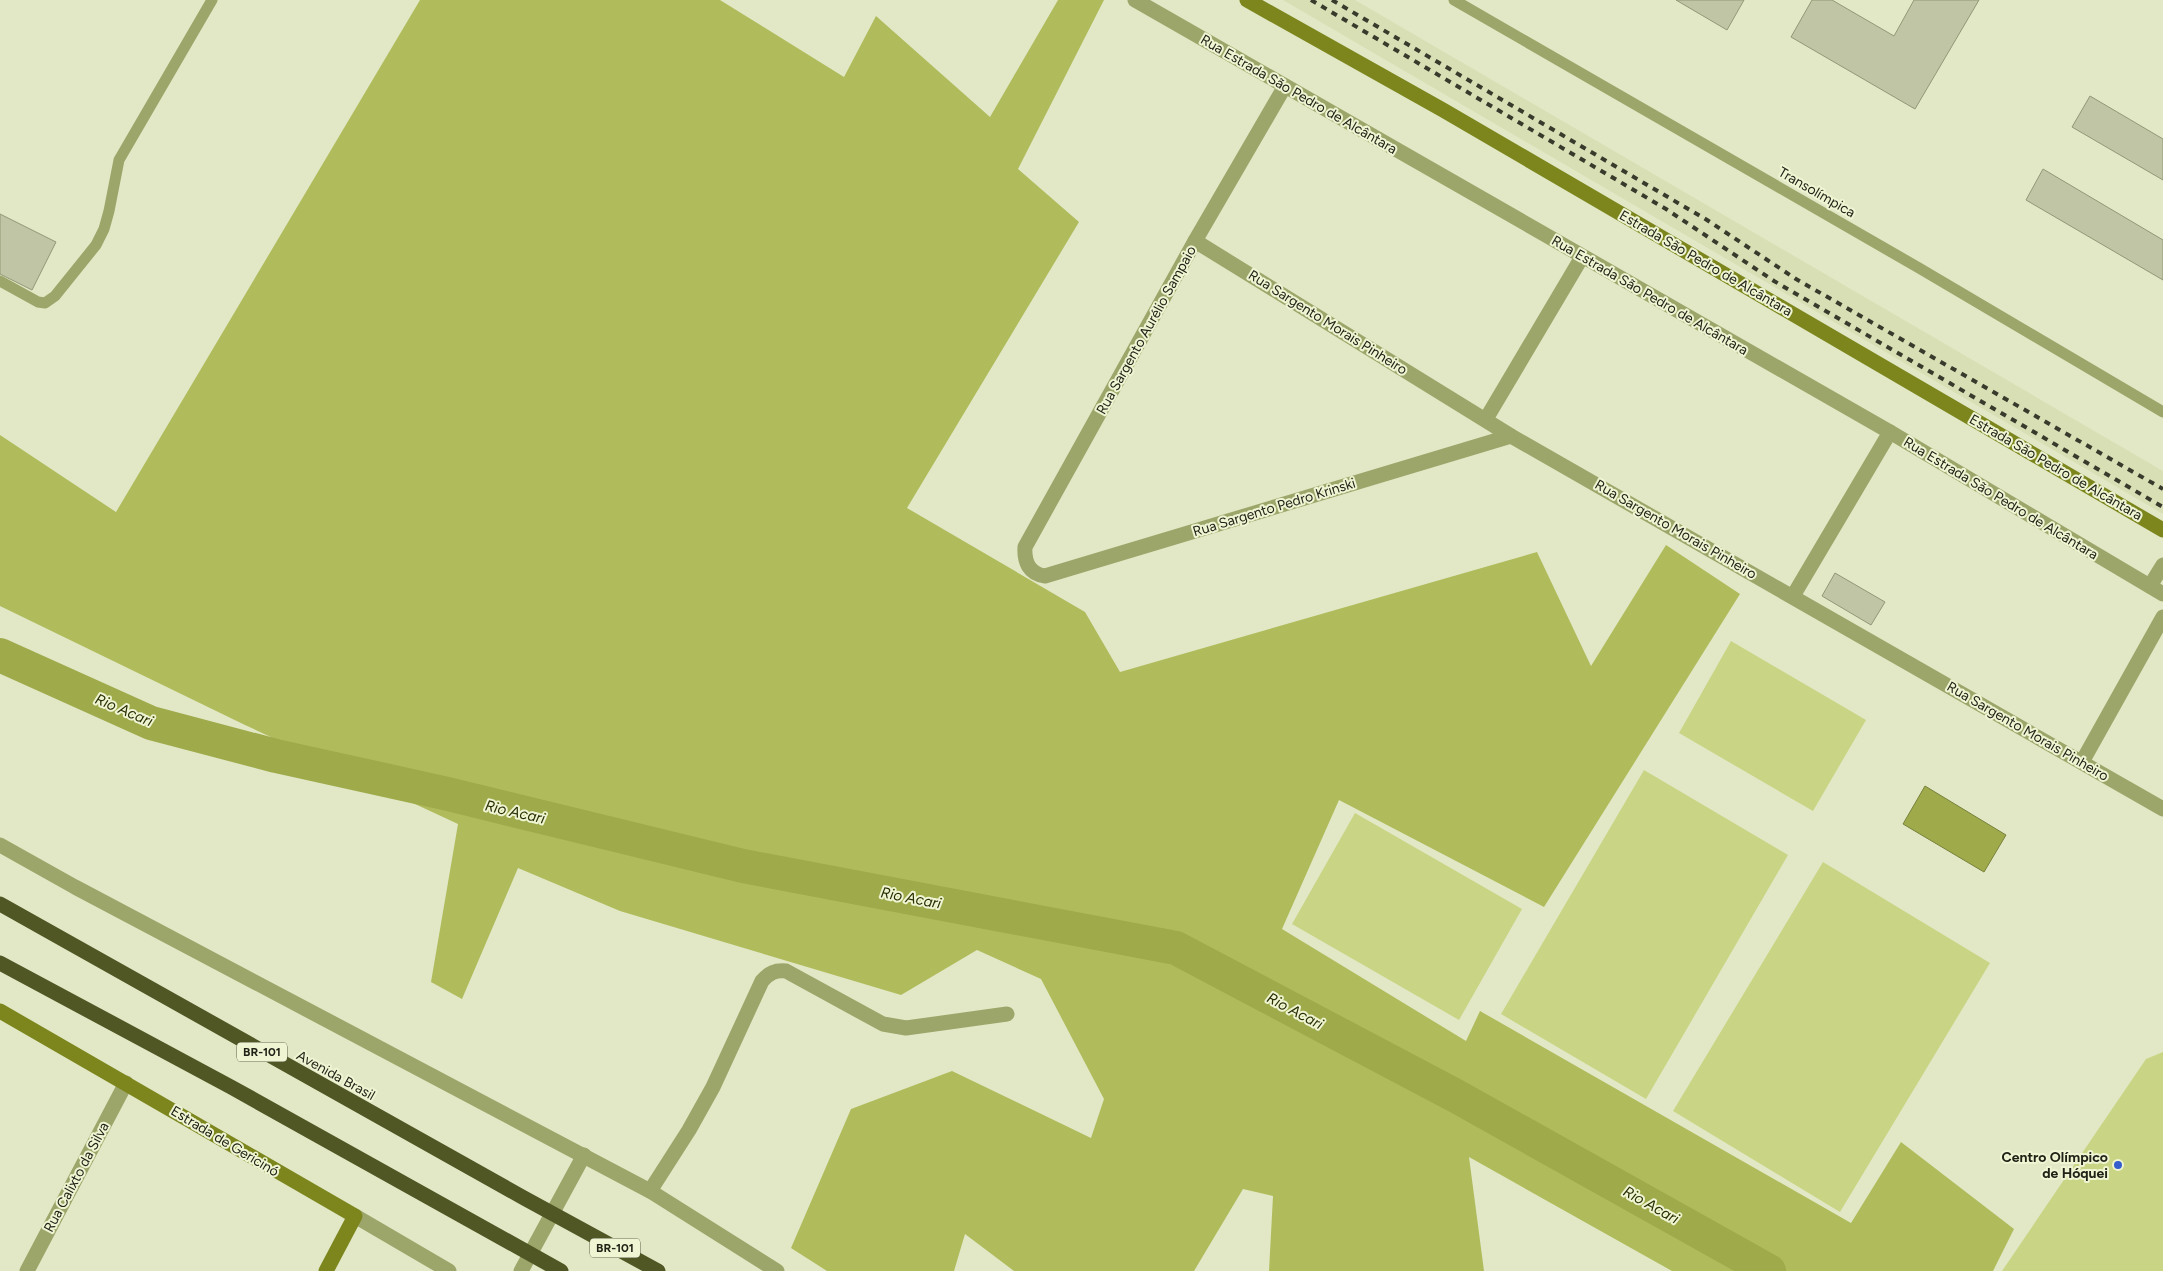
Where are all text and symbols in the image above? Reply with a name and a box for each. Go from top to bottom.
street label: Rua Estrada São Pedro de Alcântara [1197,31,1400,158]
street label: Transolímpica [1775,164,1858,221]
street label: Estrada São Pedro de Alcântara [1616,207,1795,320]
street label: Rua Estrada São Pedro de Alcântara [1548,232,1751,359]
street label: Rua Sargento Aurélio Sampaio [1093,243,1200,418]
street label: Rua Sargento Morais Pinheiro [1245,266,1410,378]
street label: Estrada São Pedro de Alcântara [1966,411,2145,524]
street label: Rua Estrada São Pedro de Alcântara [1900,433,2101,563]
street label: Rua Sargento Pedro Krinski [1191,475,1358,540]
street label: Rua Sargento Morais Pinheiro [1592,476,1760,583]
street label: Rua Sargento Morais Pinheiro [1944,678,2112,785]
water label: Rio Acari [92,690,156,730]
water label: Rio Acari [483,796,547,828]
water label: Rio Acari [879,883,943,913]
water label: Rio Acari [1264,989,1327,1033]
road number: BR-101 [237,1042,287,1062]
street label: Avenida Brasil [293,1047,378,1104]
street label: Estrada de Gericinó [168,1102,282,1180]
street label: Rua Calixto da Silva [40,1119,113,1235]
place label: Centro Olímpico de Hóquei [2002,1149,2108,1182]
marker: Centro Olímpico de Hóquei [2112,1159,2124,1171]
water label: Rio Acari [1620,1182,1682,1228]
road number: BR-101 [590,1238,640,1258]

